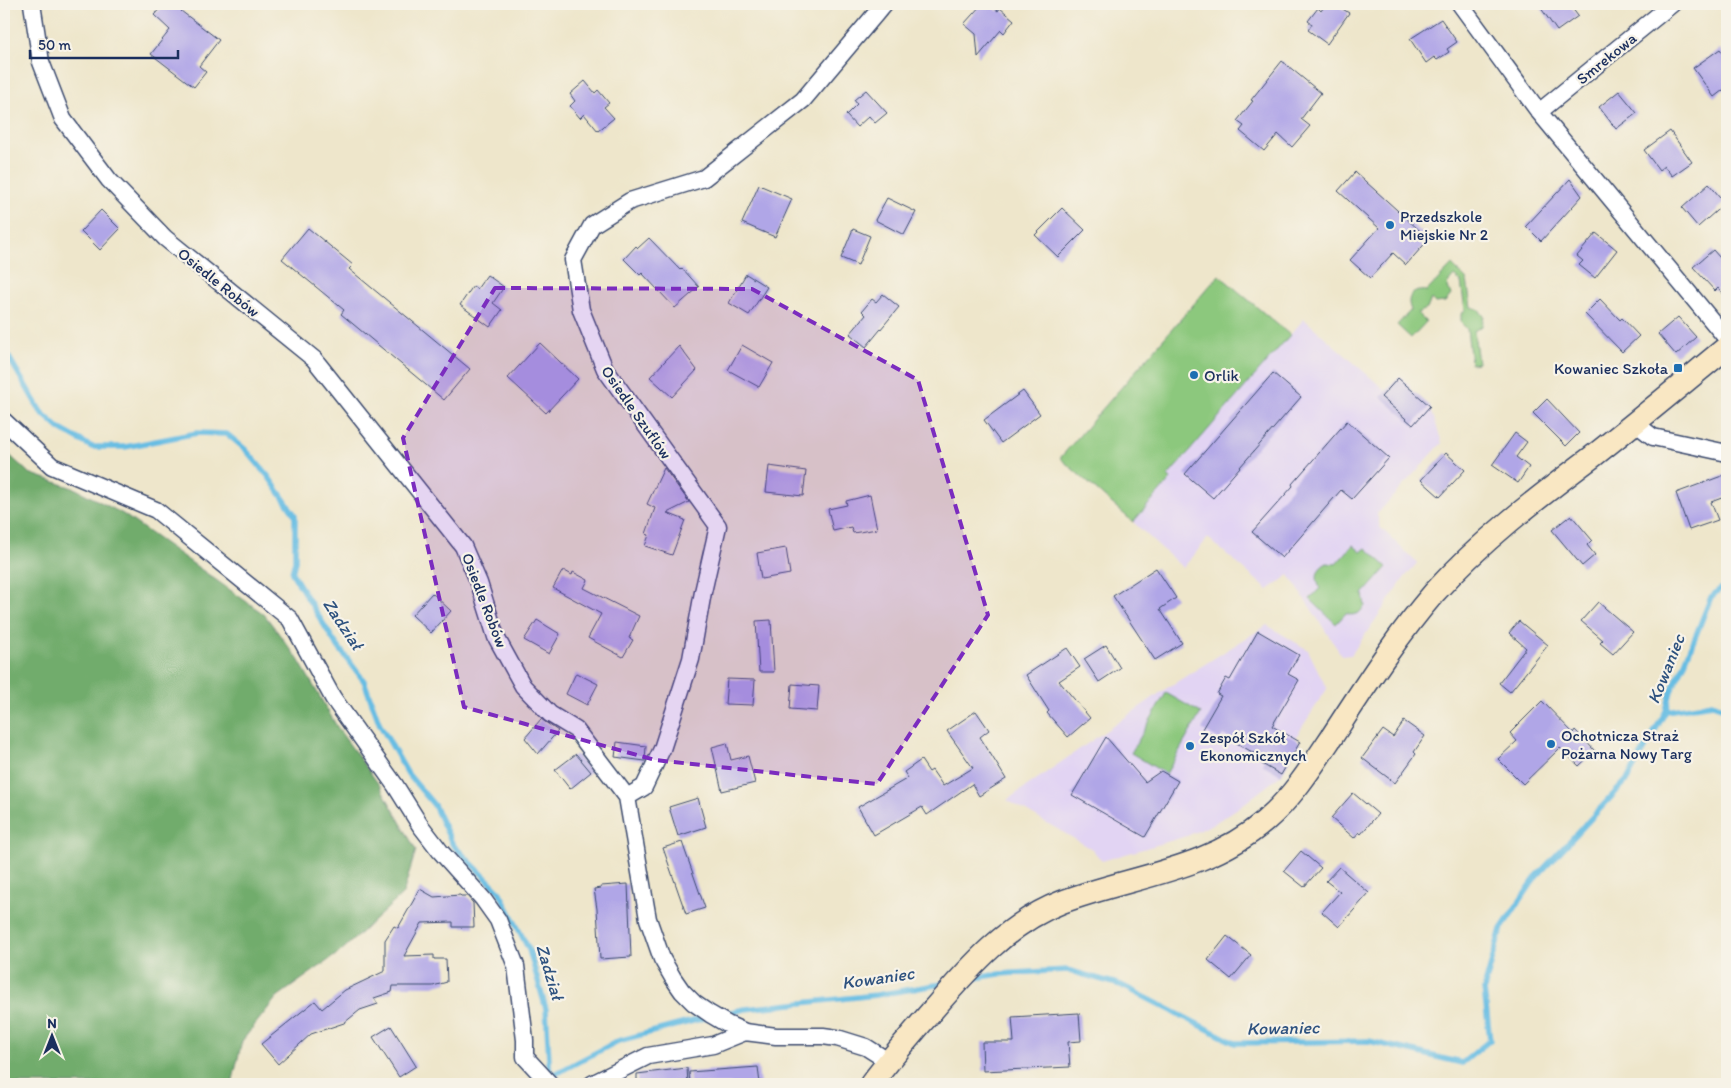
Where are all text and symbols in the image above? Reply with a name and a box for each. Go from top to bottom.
scale bar [30,28,178,60]
street label: Smrekowa [1572,28,1641,88]
text: 50 m [38,36,71,54]
place label: Przedszkole Miejskie Nr 2 [1400,207,1489,244]
marker: Przedszkole Miejskie Nr 2 [1384,219,1396,231]
street label: Osiedle Robów [174,244,264,321]
place label: Kowaniec Szkoła [1554,359,1669,378]
street label: Osiedle Szuflów [597,362,676,463]
marker: Kowaniec Szkoła [1672,362,1684,374]
place label: Orlik [1204,366,1240,385]
marker: Orlik [1188,369,1200,381]
street label: Osiedle Robów [458,550,511,650]
water label: Zadział [318,594,369,655]
water label: Kowaniec [1642,630,1690,707]
place label: Ochotnicza Straż Pożarna Nowy Targ [1561,726,1693,763]
place label: Zespół Szkół Ekonomicznych [1200,728,1307,765]
marker: Ochotnicza Straż Pożarna Nowy Targ [1545,738,1557,750]
marker: Zespół Szkół Ekonomicznych [1184,740,1196,752]
water label: Zadział [531,942,569,1004]
water label: Kowaniec [840,962,917,994]
north arrow [28,1010,78,1060]
text: N [47,1015,57,1032]
water label: Kowaniec [1246,1016,1321,1040]

